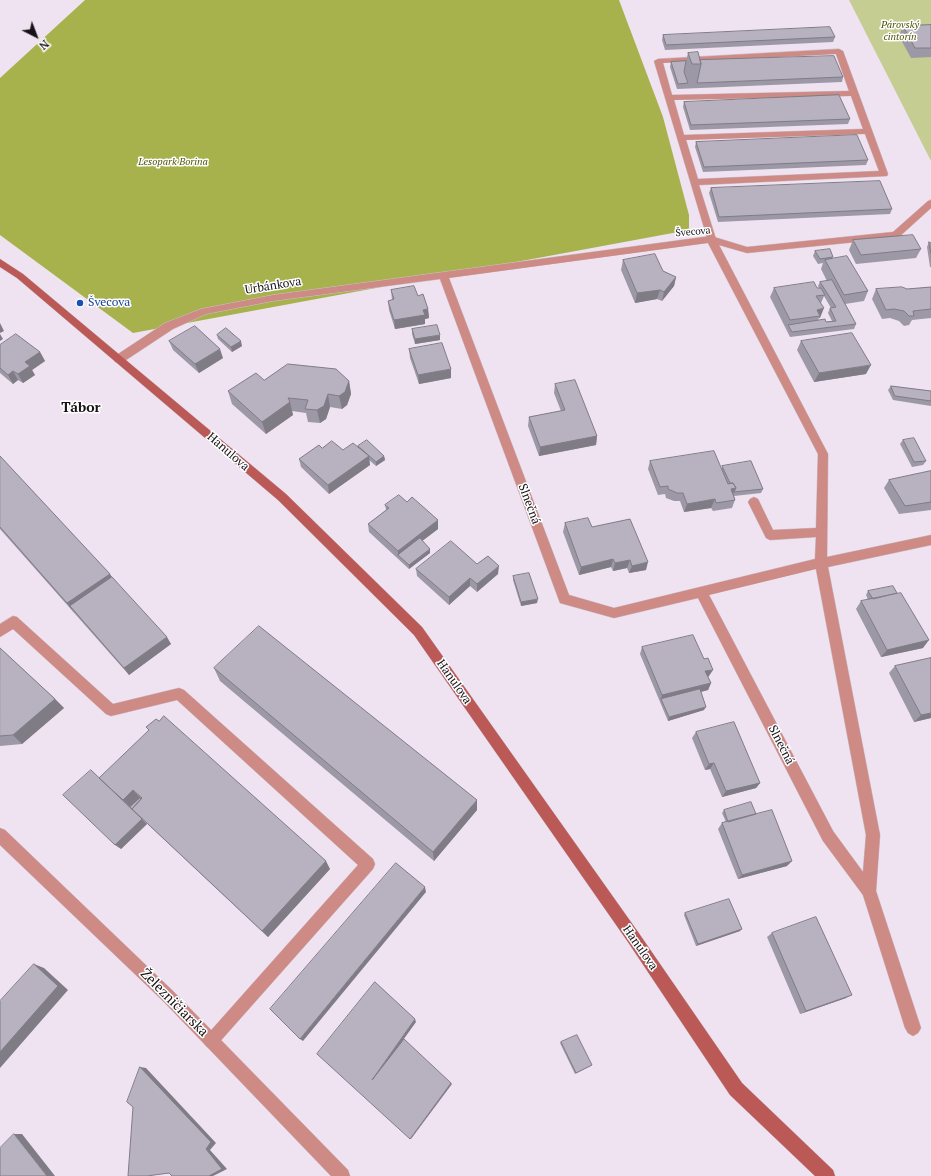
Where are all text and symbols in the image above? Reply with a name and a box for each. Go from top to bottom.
north arrow [16,16,56,56]
park label: Párovský cintorín [881,19,919,42]
text: N [36,37,52,53]
park label: Lesopark Borina [138,156,208,168]
street label: Švecova [675,224,711,240]
street label: Urbánkova [244,274,302,298]
place label: Švecova [88,296,130,310]
marker: Švecova [75,298,85,308]
district label: Tábor [61,400,101,416]
street label: Hanulova [204,430,252,474]
street label: Slnečná [515,482,543,526]
street label: Hanulova [433,657,475,707]
street label: Slnečná [765,723,797,767]
street label: Hanulova [619,923,661,973]
street label: Železničiarska [137,966,211,1040]

